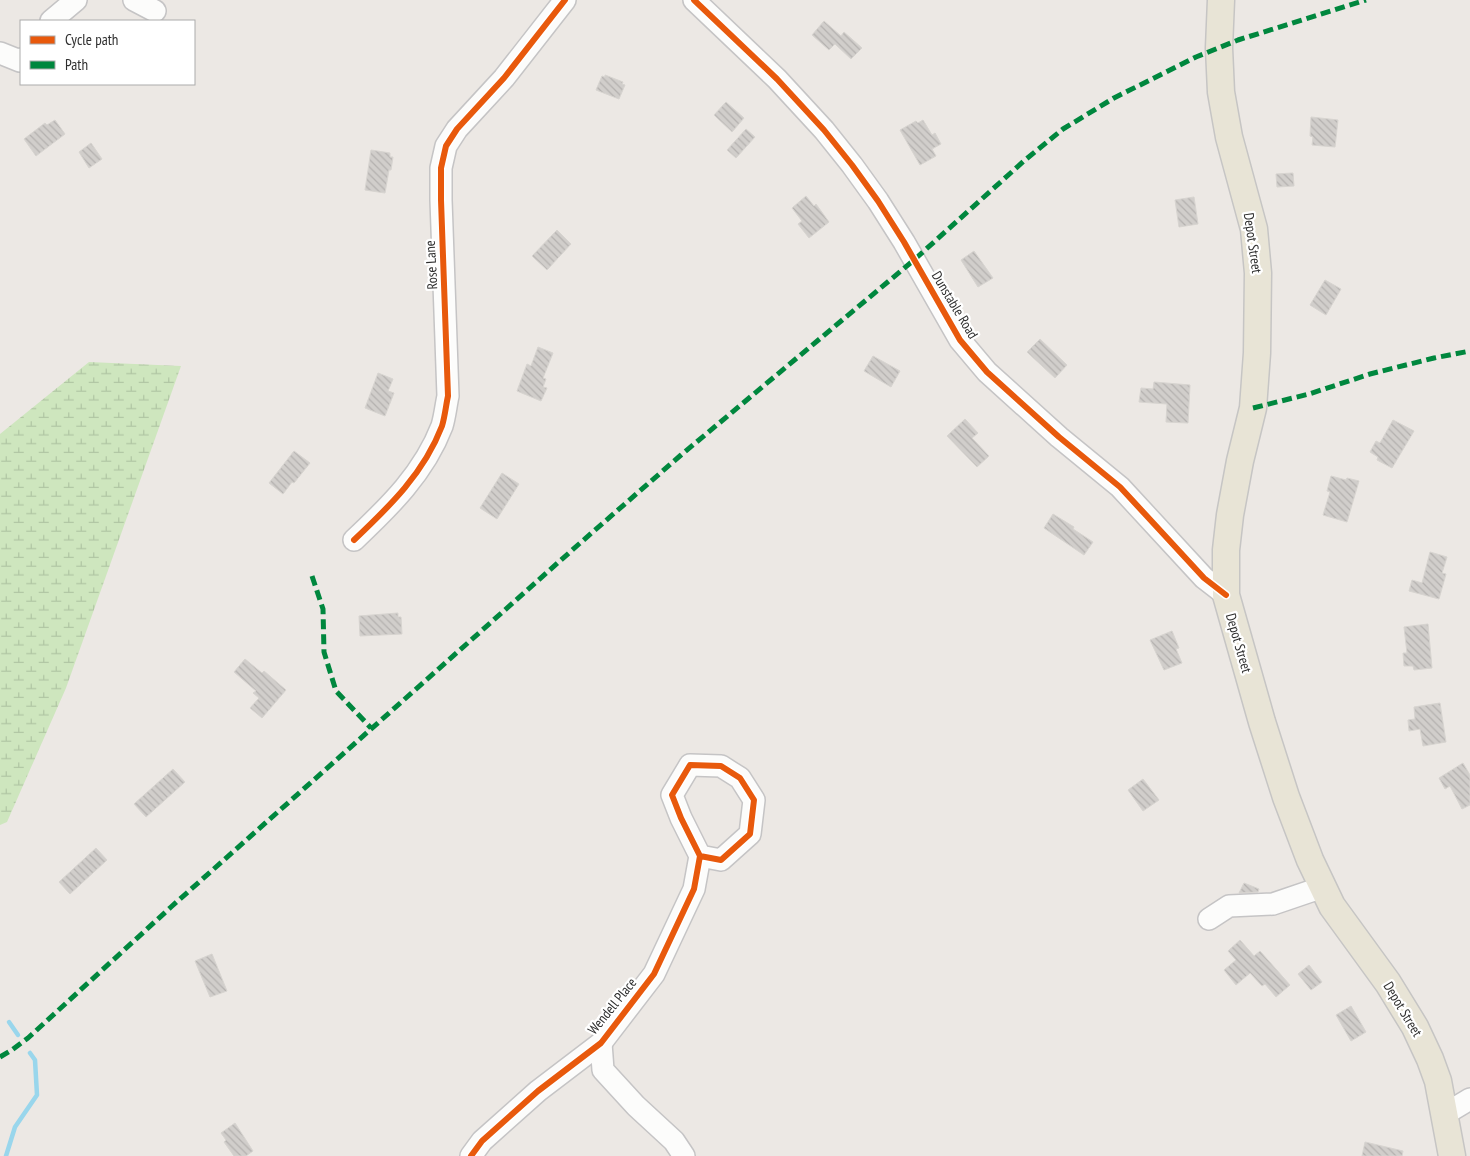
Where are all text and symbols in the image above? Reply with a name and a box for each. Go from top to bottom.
legend [20,20,195,85]
text: Cycle path [65,30,118,49]
text: Path [65,55,88,74]
street label: Depot Street [1240,212,1266,275]
street label: Rose Lane [421,240,441,290]
street label: Dunstable Road [928,268,982,342]
street label: Depot Street [1222,611,1256,675]
street label: Wendell Place [584,974,640,1038]
street label: Depot Street [1380,978,1427,1040]

